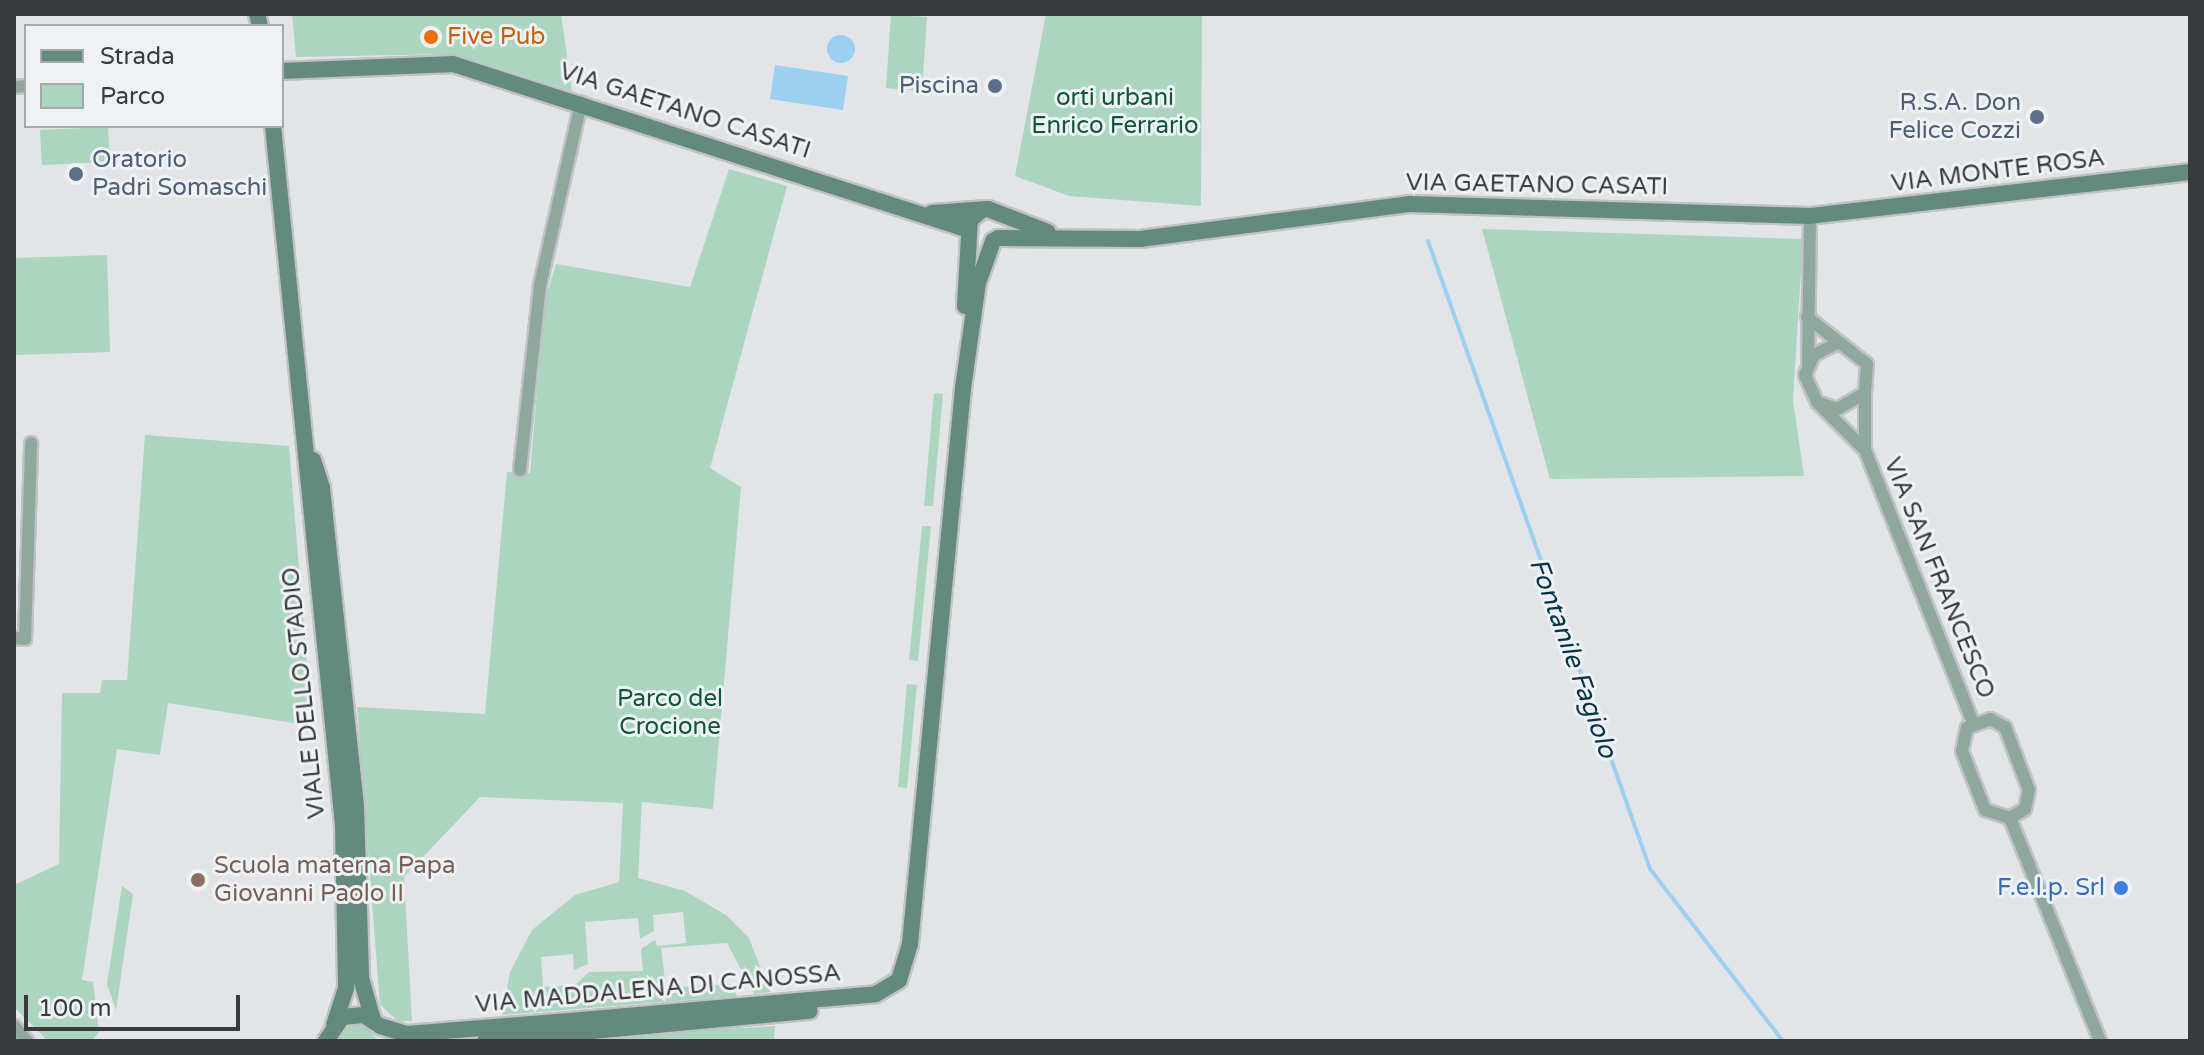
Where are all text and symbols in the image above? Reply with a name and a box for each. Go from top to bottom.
place label: Five Pub [447,23,545,51]
legend [24,24,284,128]
marker: Five Pub [422,28,440,46]
text: Strada [100,42,175,71]
street label: VIA GAETANO CASATI [556,57,814,165]
place label: Piscina [899,72,979,100]
marker: Piscina [986,77,1004,95]
text: Parco [100,82,165,111]
park label: orti urbani Enrico Ferrario [1031,84,1199,140]
place label: R.S.A. Don Felice Cozzi [1889,89,2021,145]
marker: R.S.A. Don Felice Cozzi [2028,108,2046,126]
street label: VIA MONTE ROSA [1890,144,2106,198]
place label: Oratorio Padri Somaschi [92,146,267,202]
marker: Oratorio Padri Somaschi [67,165,85,183]
street label: VIA GAETANO CASATI [1406,168,1668,202]
street label: VIA SAN FRANCESCO [1877,453,2001,703]
water label: Fontanile Fagiolo [1522,554,1624,762]
street label: VIALE DELLO STADIO [276,566,332,820]
park label: Parco del Crocione [617,685,723,741]
place label: Scuola materna Papa Giovanni Paolo II [214,852,455,908]
marker: Scuola materna Papa Giovanni Paolo II [189,871,207,889]
place label: F.e.l.p. Srl [1997,874,2105,902]
marker: F.e.l.p. Srl [2112,879,2130,897]
street label: VIA MADDALENA DI CANOSSA [474,959,842,1019]
scale bar [28,979,244,1029]
text: 100 m [38,994,112,1023]

